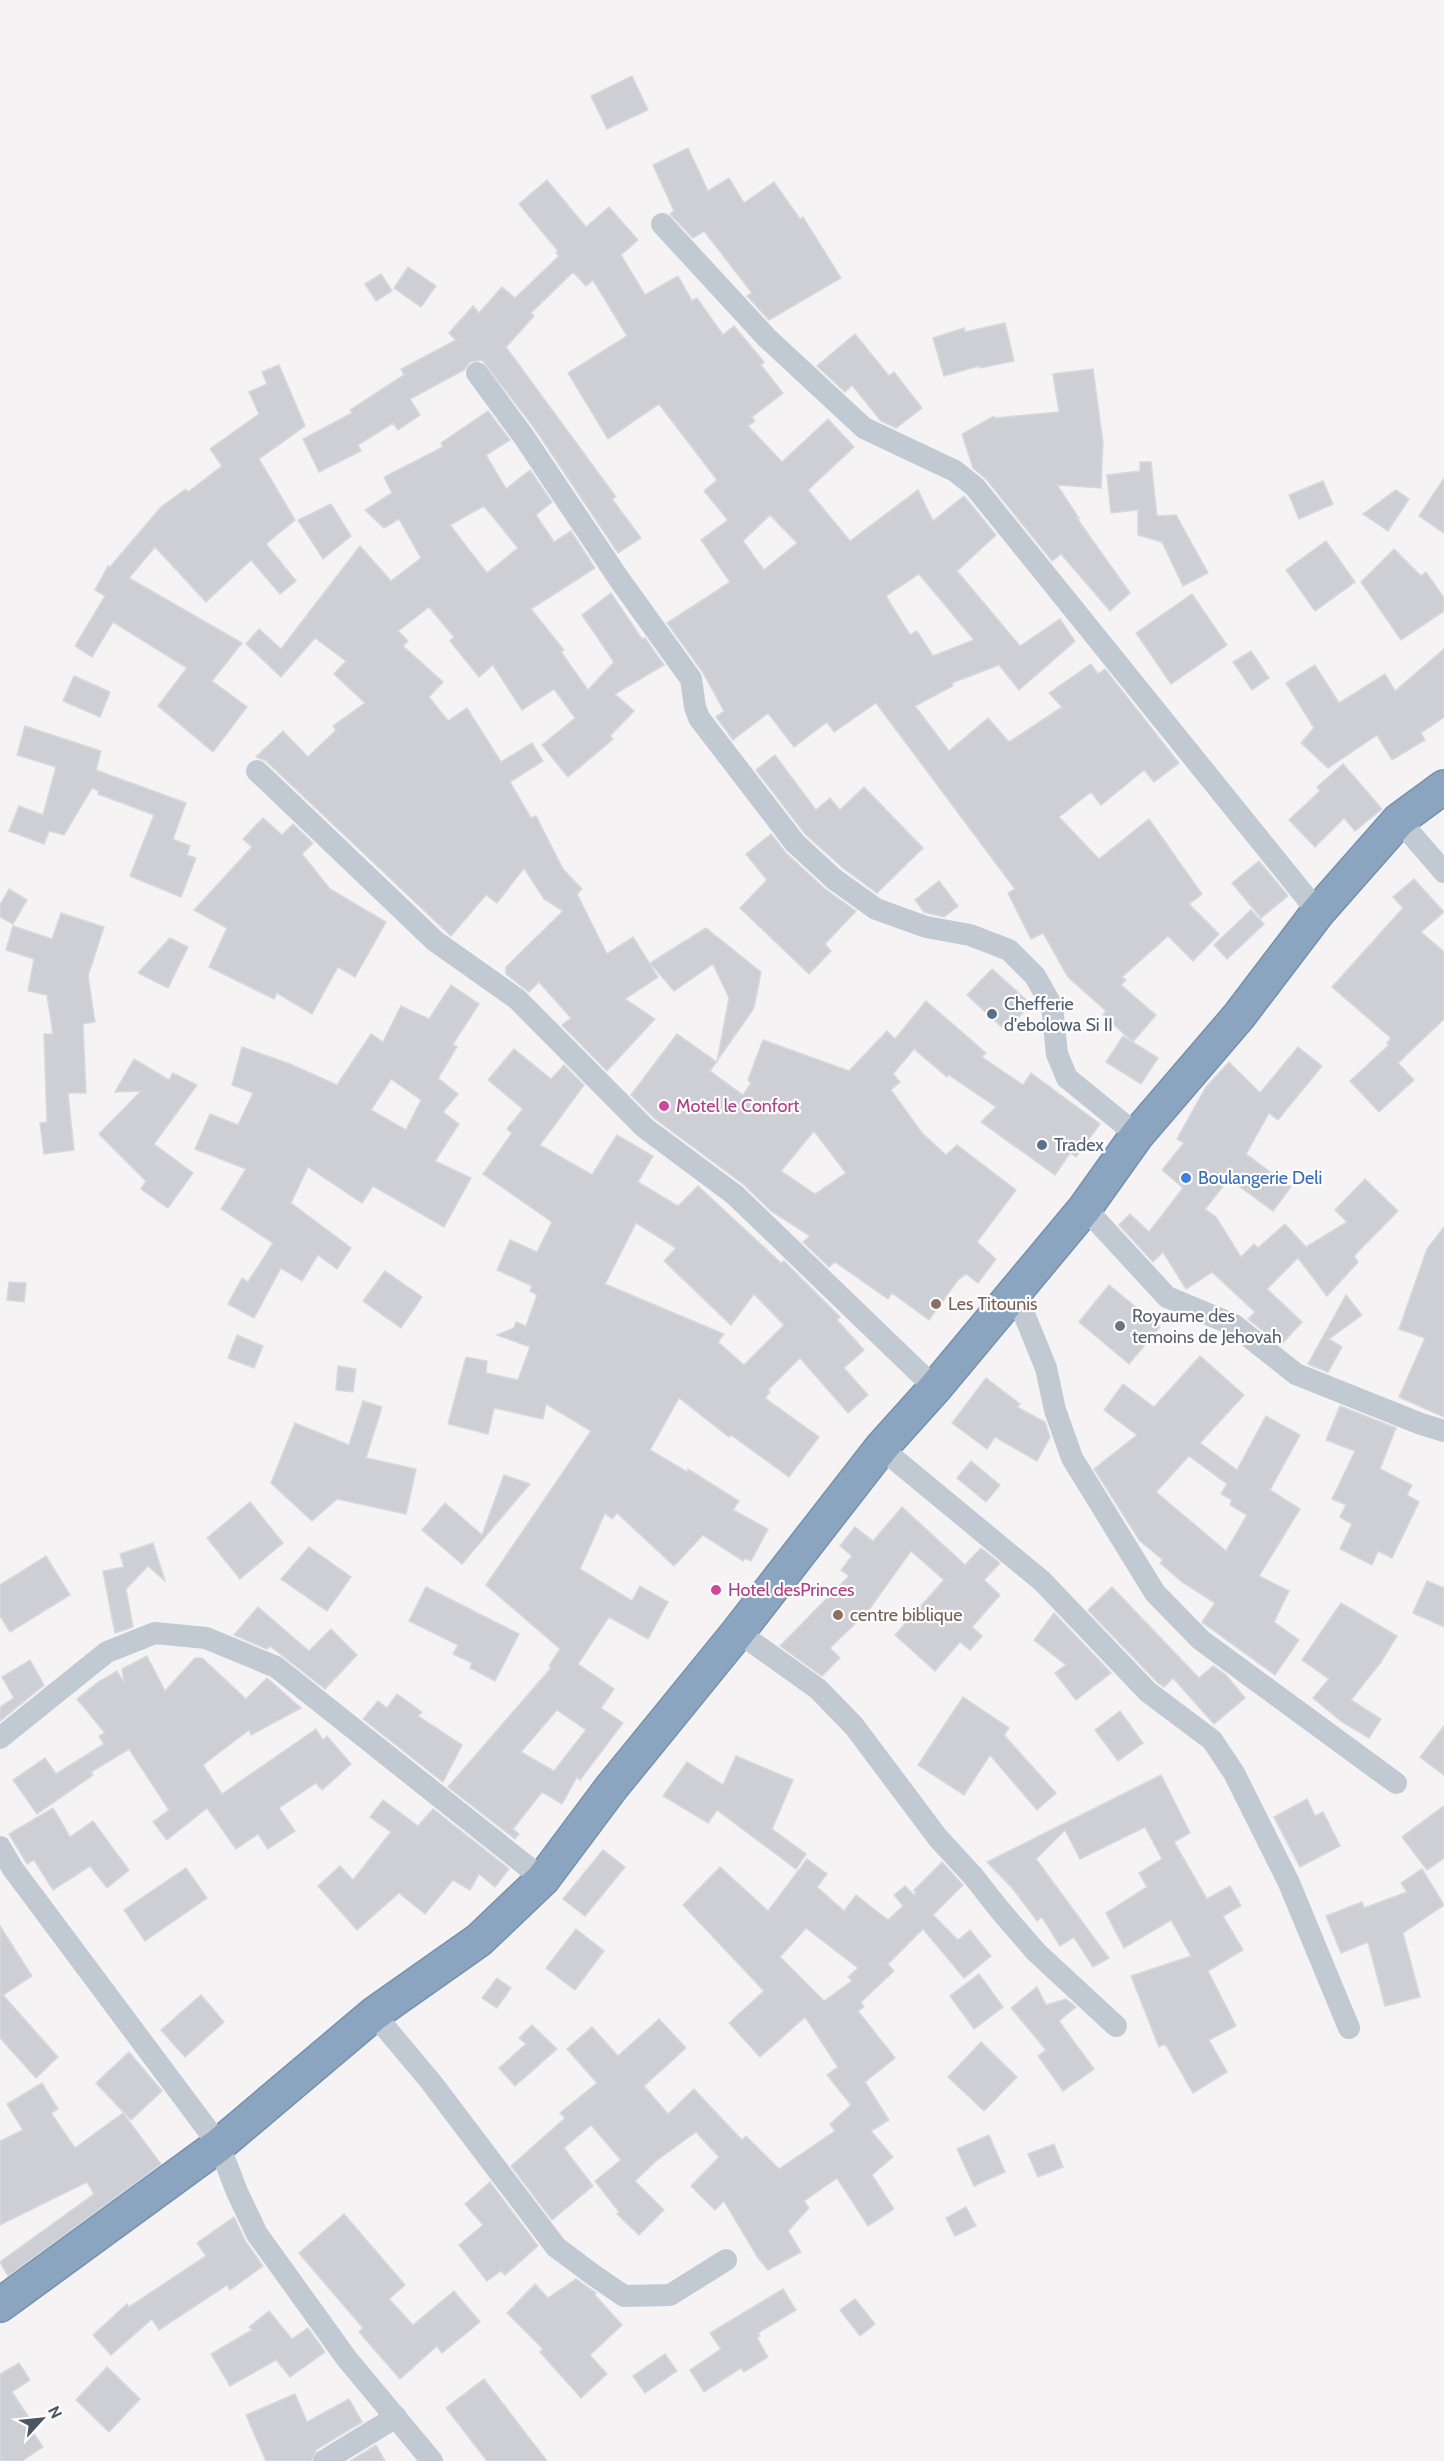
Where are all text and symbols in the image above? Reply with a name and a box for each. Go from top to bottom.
place label: Chefferie d'ebolowa Si II [1004,993,1113,1036]
marker: Chefferie d'ebolowa Si II [985,1007,999,1021]
place label: Motel le Confort [676,1095,799,1117]
marker: Motel le Confort [657,1099,671,1113]
place label: Tradex [1054,1134,1104,1156]
marker: Tradex [1035,1138,1049,1152]
place label: Boulangerie Deli [1198,1167,1322,1189]
marker: Boulangerie Deli [1179,1171,1193,1185]
place label: Les Titounis [948,1293,1037,1315]
marker: Les Titounis [929,1297,943,1311]
place label: Royaume des temoins de Jehovah [1132,1305,1282,1348]
marker: Royaume des temoins de Jehovah [1113,1319,1127,1333]
place label: Hotel desPrinces [728,1579,855,1601]
marker: Hotel desPrinces [709,1583,723,1597]
place label: centre biblique [850,1604,963,1626]
marker: centre biblique [831,1608,845,1622]
north arrow [12,2389,72,2449]
text: N [44,2403,66,2422]

